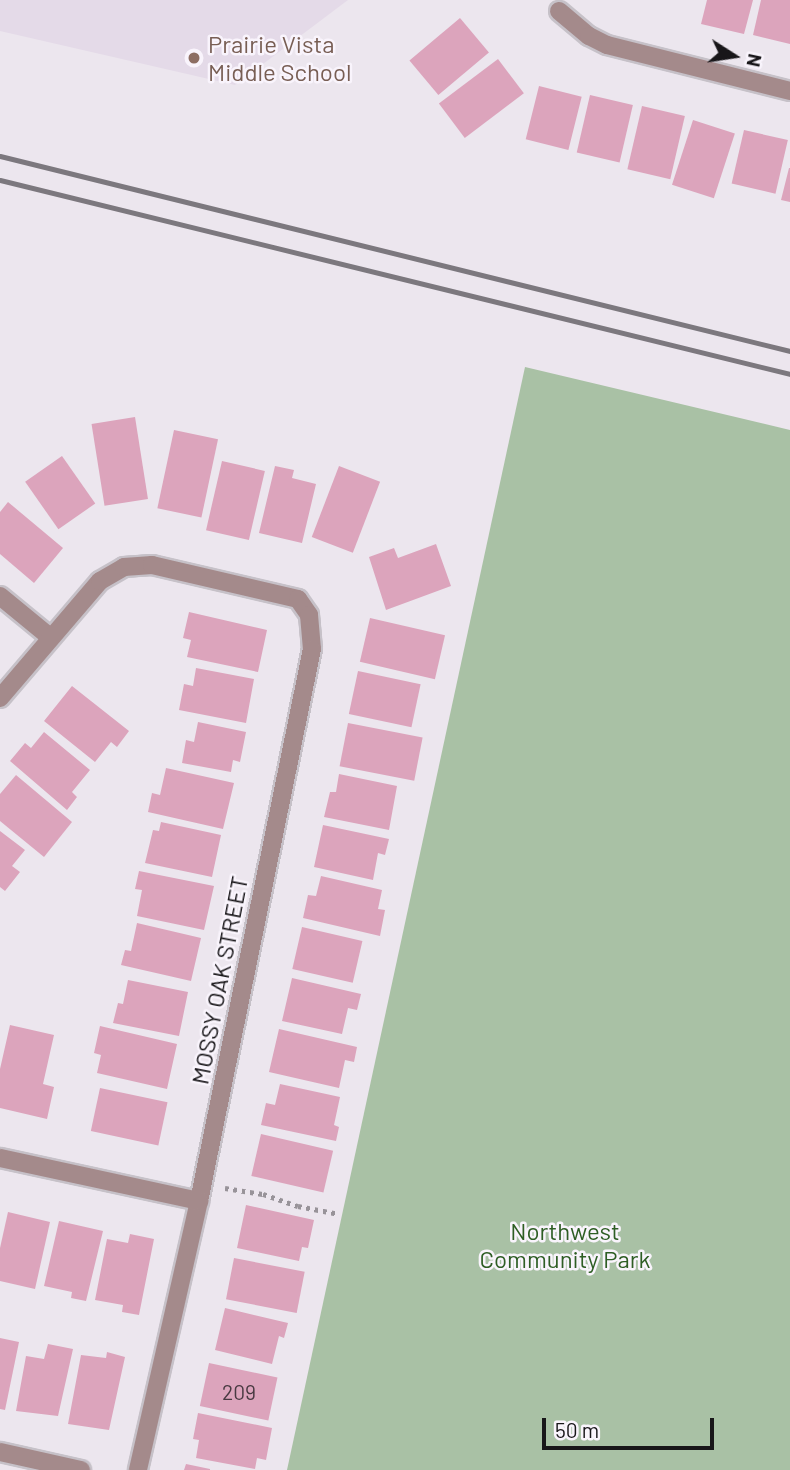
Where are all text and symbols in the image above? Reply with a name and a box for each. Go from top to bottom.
north arrow [699,21,769,91]
place label: Prairie Vista Middle School [208,30,352,86]
marker: Prairie Vista Middle School [186,50,202,66]
text: N [742,52,768,69]
street label: MOSSY OAK STREET [185,873,253,1087]
park label: Northwest Community Park [480,1217,650,1273]
house number: 209 [222,1379,256,1405]
scale bar [545,1404,716,1448]
text: 50 m [555,1417,599,1442]

